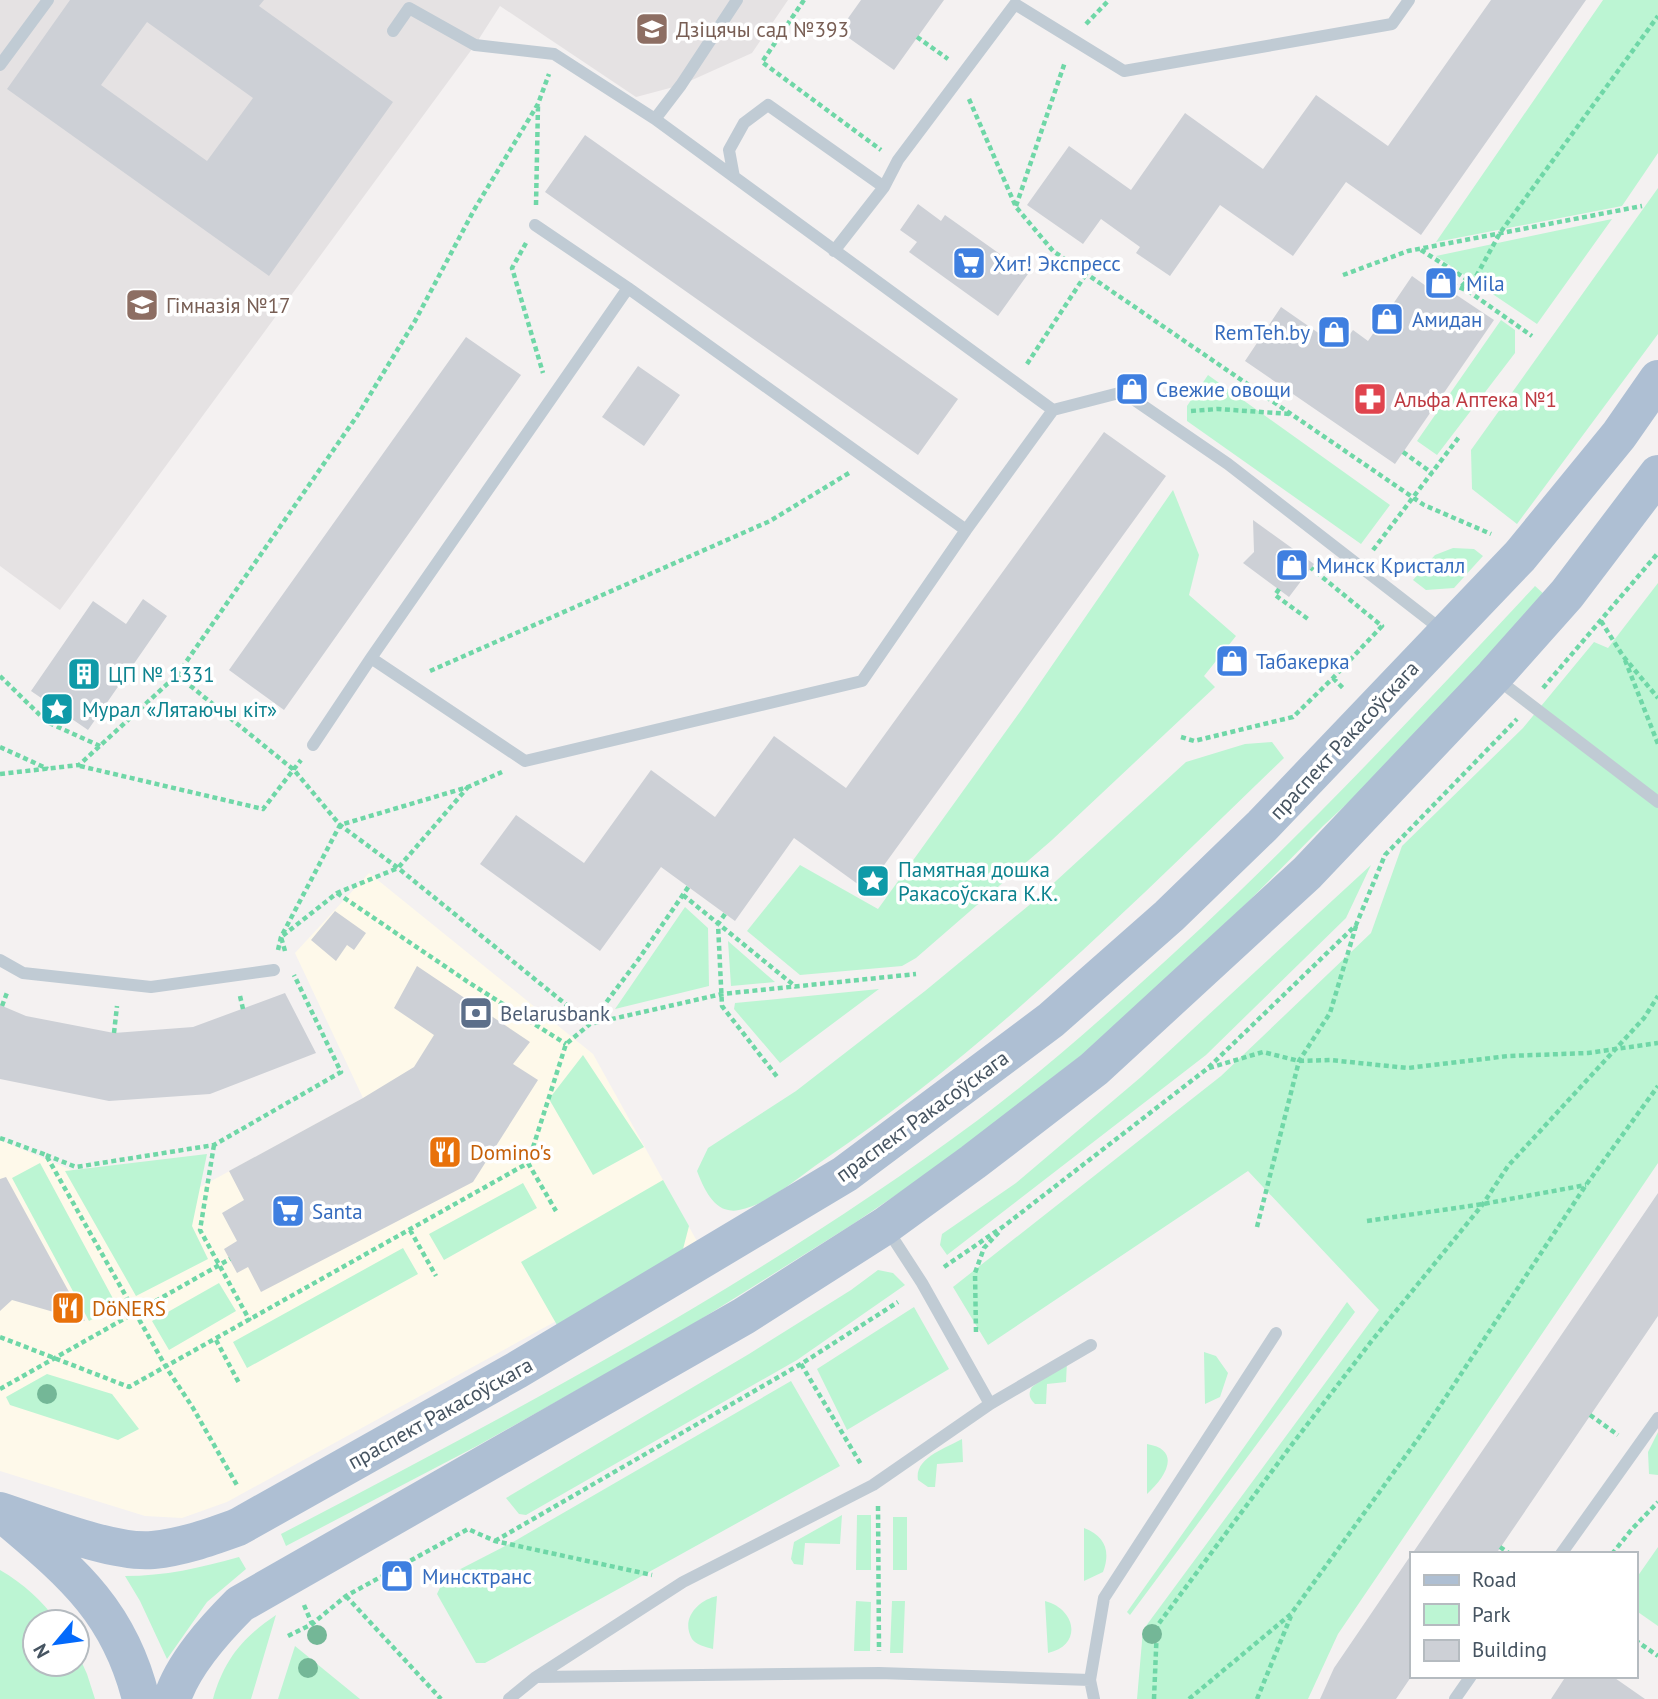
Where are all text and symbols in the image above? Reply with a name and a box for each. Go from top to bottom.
school or university icon: Дзіцячы сад №393 [633,10,671,48]
place label: Дзіцячы сад №393 [676,16,849,43]
supermarket icon: Хит! Экспресс [950,244,988,282]
place label: Хит! Экспресс [993,250,1121,277]
shop icon: Mila [1422,264,1460,302]
place label: Mila [1466,270,1505,297]
school or university icon: Гімназія №17 [123,286,161,324]
place label: Гімназія №17 [166,292,291,319]
shop icon: Амидан [1368,300,1406,338]
place label: Амидан [1412,306,1482,333]
shop icon: RemTeh.by [1315,313,1353,351]
place label: RemTeh.by [1214,319,1310,346]
shop icon: Свежие овощи [1113,370,1151,408]
place label: Свежие овощи [1156,376,1291,403]
pharmacy icon: Альфа Аптека №1 [1351,380,1389,418]
place label: Альфа Аптека №1 [1394,386,1557,413]
shop icon: Минск Кристалл [1273,546,1311,584]
place label: Минск Кристалл [1316,552,1465,579]
shop icon: Табакерка [1213,642,1251,680]
place label: Табакерка [1256,648,1350,675]
building icon: ЦП № 1331 [65,655,103,693]
street label: праспект Ракасоўскага [1263,655,1425,825]
place label: ЦП № 1331 [108,661,215,688]
place icon: Мурал «Лятаючы кіт» [38,690,76,728]
place label: Мурал «Лятаючы кіт» [82,696,277,723]
place label: Памятная дошка Ракасоўскага К.К. [898,856,1058,907]
place icon: Памятная дошка Ракасоўскага К.К. [854,862,892,900]
bank icon: Belarusbank [457,994,495,1032]
place label: Belarusbank [500,1000,610,1027]
street label: праспект Ракасоўскага [830,1044,1014,1188]
restaurant icon: Domino's [426,1133,464,1171]
place label: Domino's [470,1139,551,1166]
supermarket icon: Santa [269,1192,307,1230]
place label: Santa [312,1198,363,1225]
restaurant icon: DöNERS [49,1289,87,1327]
place label: DöNERS [92,1295,166,1322]
street label: праспект Ракасоўскага [343,1351,537,1475]
legend [1410,1552,1637,1678]
shop icon: Минсктранс [378,1557,416,1595]
place label: Минсктранс [422,1563,532,1590]
text: Road [1472,1566,1516,1593]
text: Park [1472,1601,1511,1628]
north arrow [21,1608,91,1678]
text: Building [1472,1636,1547,1663]
text: N [28,1640,55,1663]

